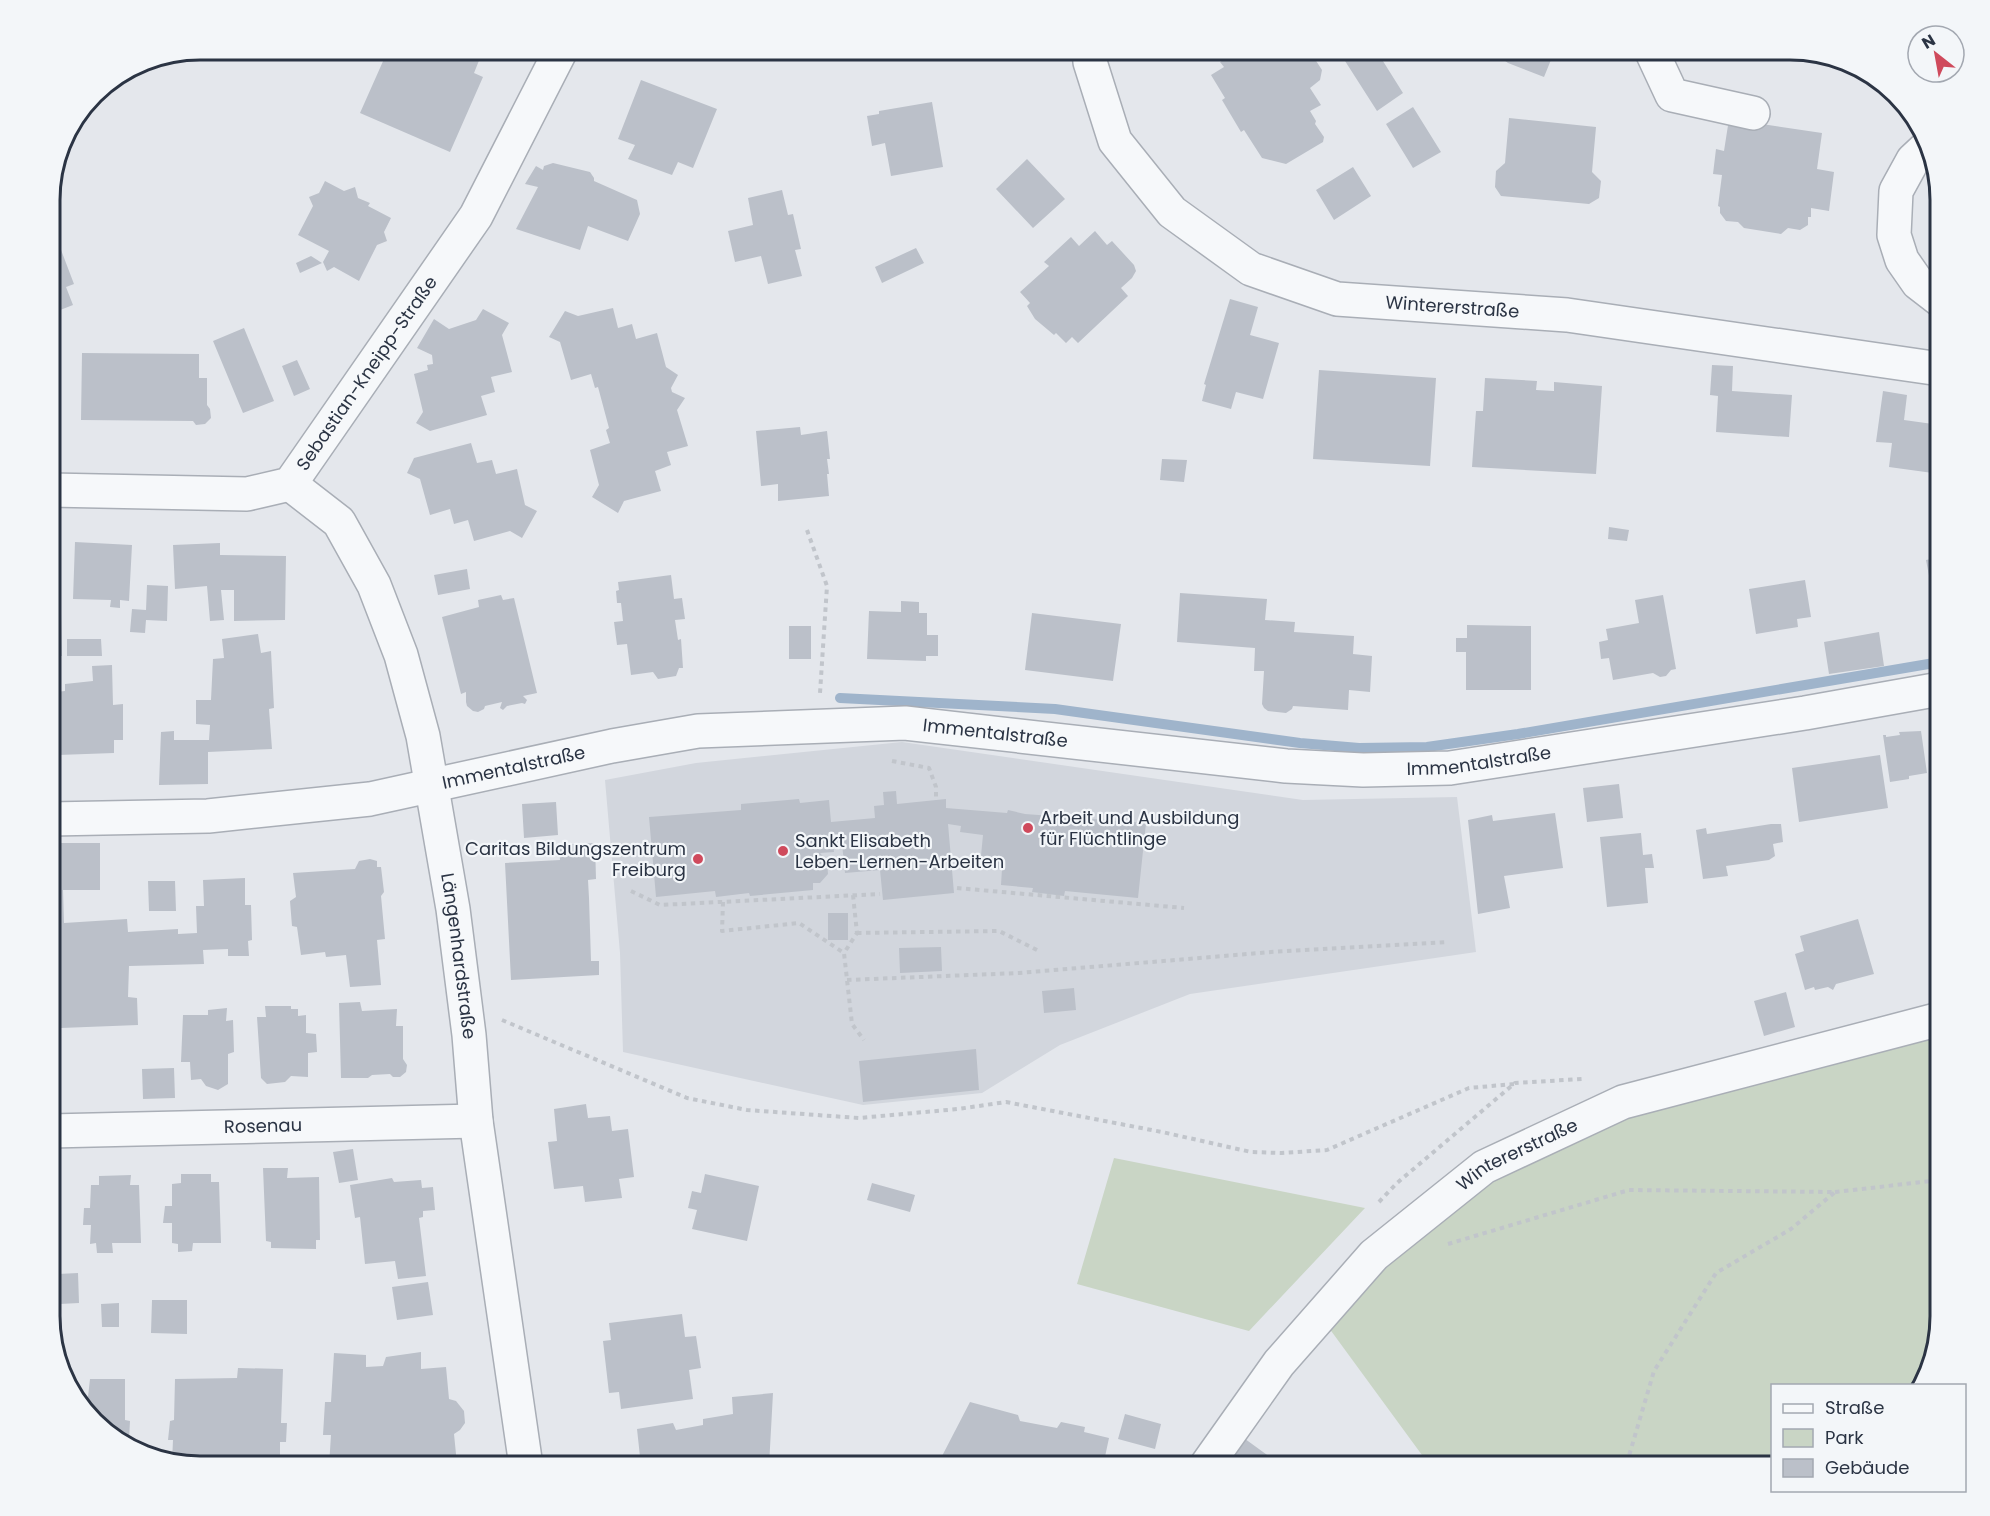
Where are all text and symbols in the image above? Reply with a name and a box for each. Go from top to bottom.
north arrow [1906,24,1966,84]
text: N [1917,29,1940,55]
street label: Sebastian-Kneipp-Straße [290,271,443,475]
street label: Wintererstraße [1385,289,1520,324]
street label: Immentalstraße [922,712,1069,753]
street label: Immentalstraße [440,739,587,795]
street label: Immentalstraße [1406,740,1553,781]
place label: Arbeit und Ausbildung für Flüchtlinge [1040,805,1239,851]
marker: Arbeit und Ausbildung für Flüchtlinge [1021,821,1035,835]
place label: Sankt Elisabeth Leben-Lernen-Arbeiten [795,828,1004,874]
place label: Caritas Bildungszentrum Freiburg [465,836,686,882]
marker: Sankt Elisabeth Leben-Lernen-Arbeiten [776,844,790,858]
marker: Caritas Bildungszentrum Freiburg [691,852,705,866]
street label: Längenhardstraße [435,871,482,1040]
street label: Rosenau [223,1112,302,1139]
street label: Wintererstraße [1451,1112,1582,1196]
legend [1771,1384,1966,1492]
text: Straße [1825,1395,1884,1420]
text: Park [1825,1425,1864,1450]
text: Gebäude [1825,1455,1909,1480]

